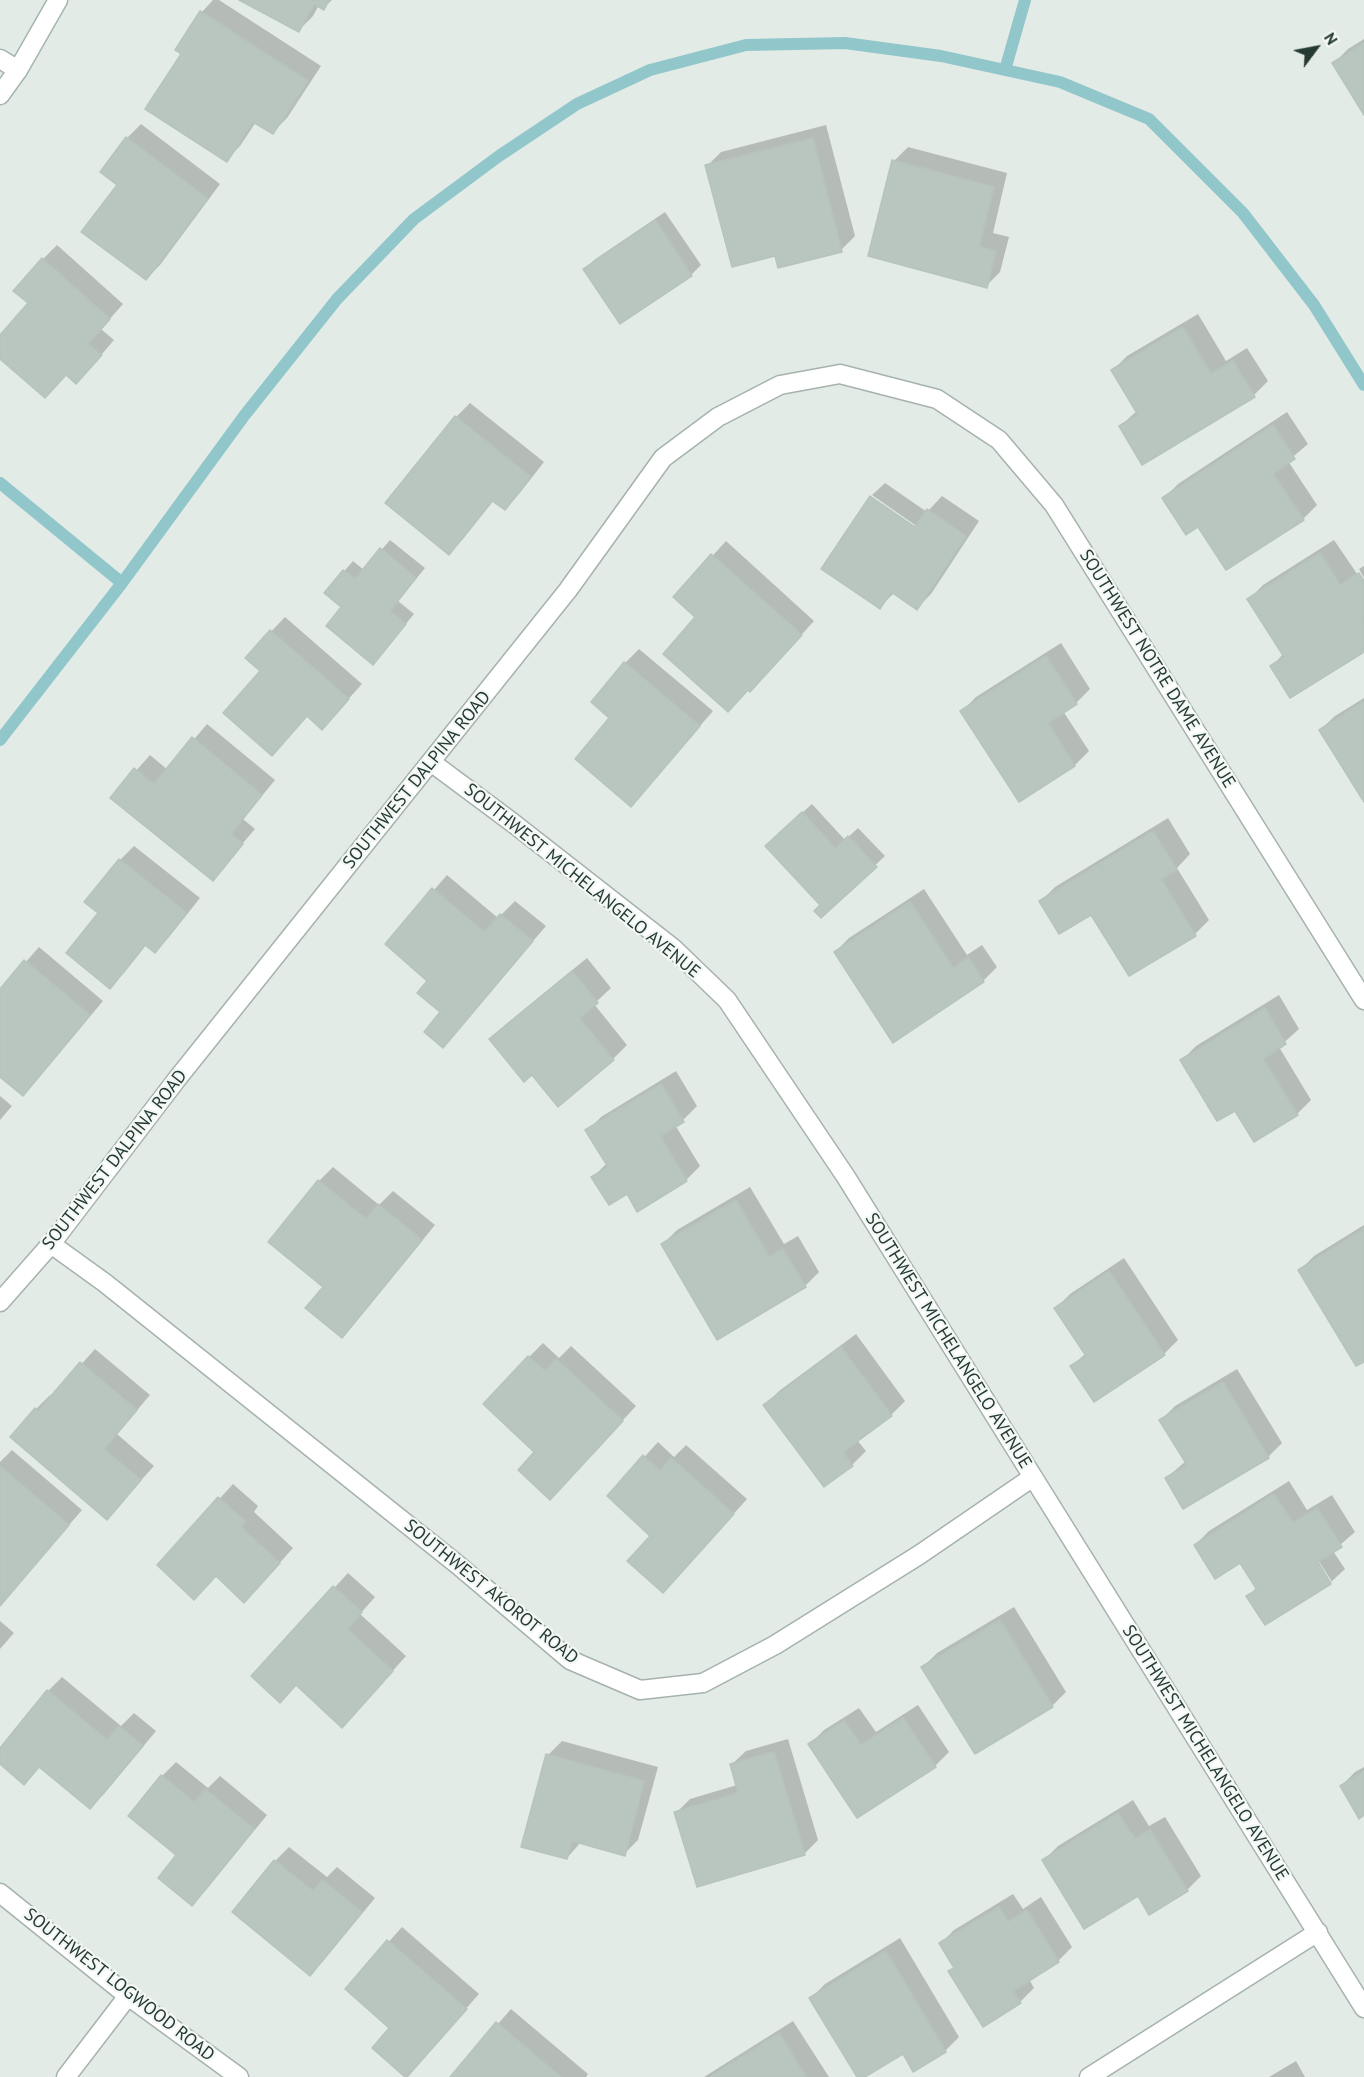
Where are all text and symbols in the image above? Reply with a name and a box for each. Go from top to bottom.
north arrow [1286,18,1346,78]
text: N [1320,29,1343,48]
street label: SOUTHWEST NOTRE DAME AVENUE [1074,546,1240,792]
street label: SOUTHWEST DALPINA ROAD [339,687,495,873]
street label: SOUTHWEST MICHELANGELO AVENUE [460,779,704,983]
street label: SOUTHWEST DALPINA ROAD [38,1066,192,1254]
street label: SOUTHWEST MICHELANGELO AVENUE [860,1209,1036,1473]
street label: SOUTHWEST AKOROT ROAD [400,1515,582,1669]
street label: SOUTHWEST MICHELANGELO AVENUE [1117,1621,1293,1885]
street label: SOUTHWEST LOGWOOD ROAD [19,1904,219,2066]

